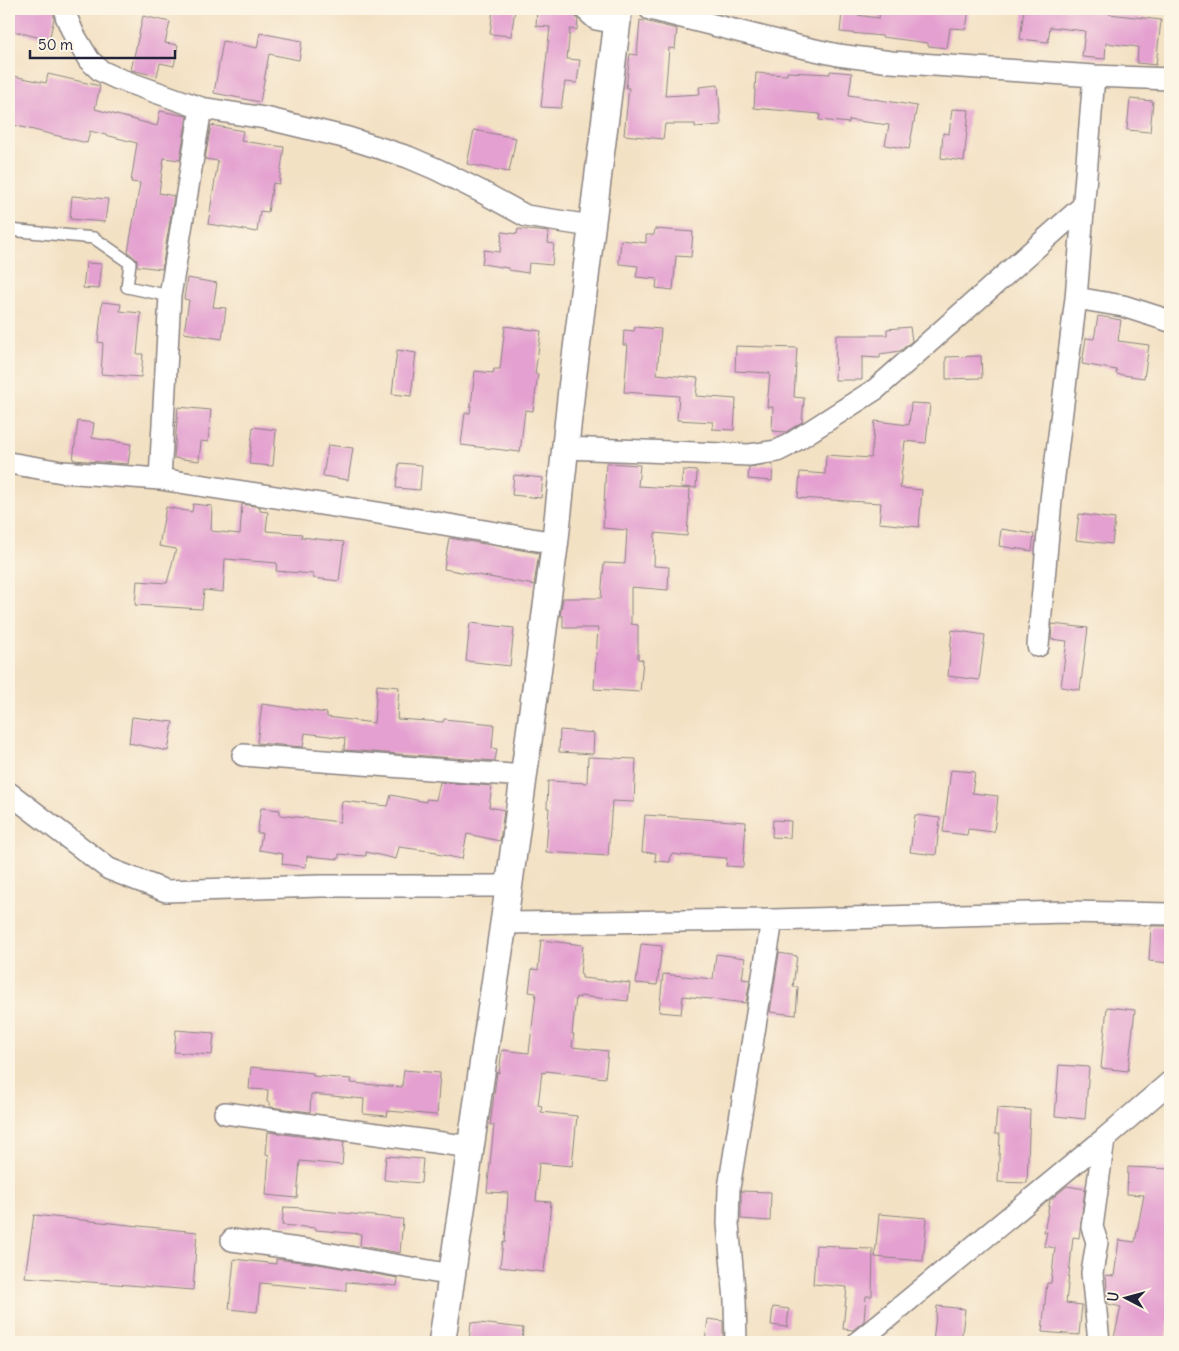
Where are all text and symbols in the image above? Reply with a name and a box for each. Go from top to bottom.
scale bar [30,28,175,60]
text: 50 m [38,35,73,54]
north arrow [1102,1274,1152,1324]
text: U [1104,1291,1123,1302]

